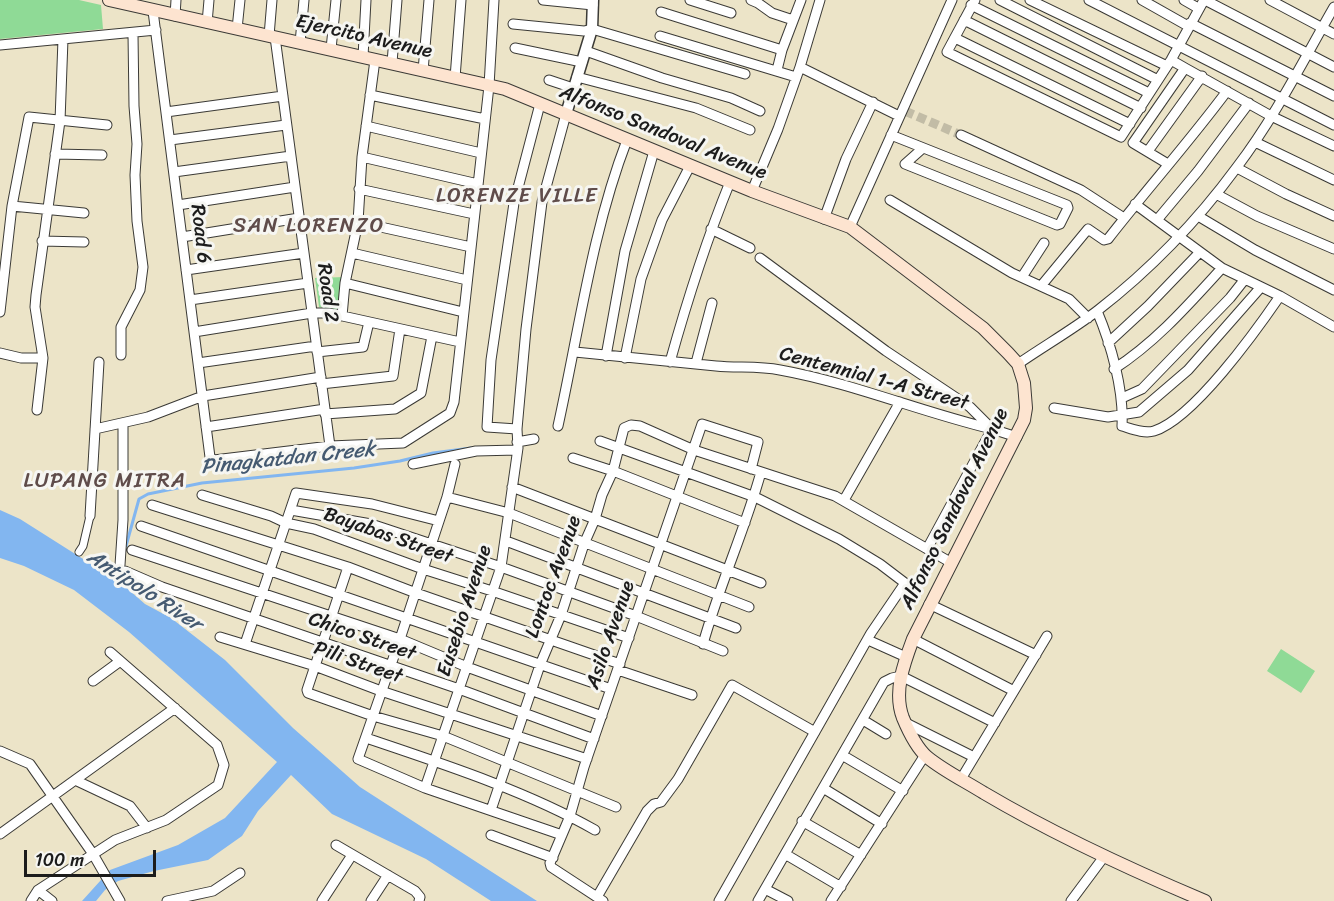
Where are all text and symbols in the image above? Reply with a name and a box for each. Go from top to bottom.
street label: Ejercito Avenue [293,10,435,64]
street label: Alfonso Sandoval Avenue [556,80,770,186]
district label: LORENZE VILLE [435,184,599,210]
street label: Road 6 [184,203,216,265]
district label: SAN LORENZO [233,214,385,240]
street label: Road 2 [311,262,343,324]
street label: Centennial 1-A Street [777,342,971,416]
street label: Alfonso Sandoval Avenue [896,404,1014,614]
water label: Pinagkatdan Creek [200,437,376,481]
district label: LUPANG MITRA [23,469,187,495]
street label: Bayabas Street [320,503,456,569]
street label: Lontoc Avenue [521,513,587,641]
street label: Eusebio Avenue [432,542,498,680]
water label: Antipolo River [82,545,206,637]
street label: Asilo Avenue [581,578,641,692]
street label: Chico Street [305,607,419,667]
street label: Pili Street [311,637,405,689]
scale bar [27,838,159,876]
text: 100 m [35,844,84,876]

